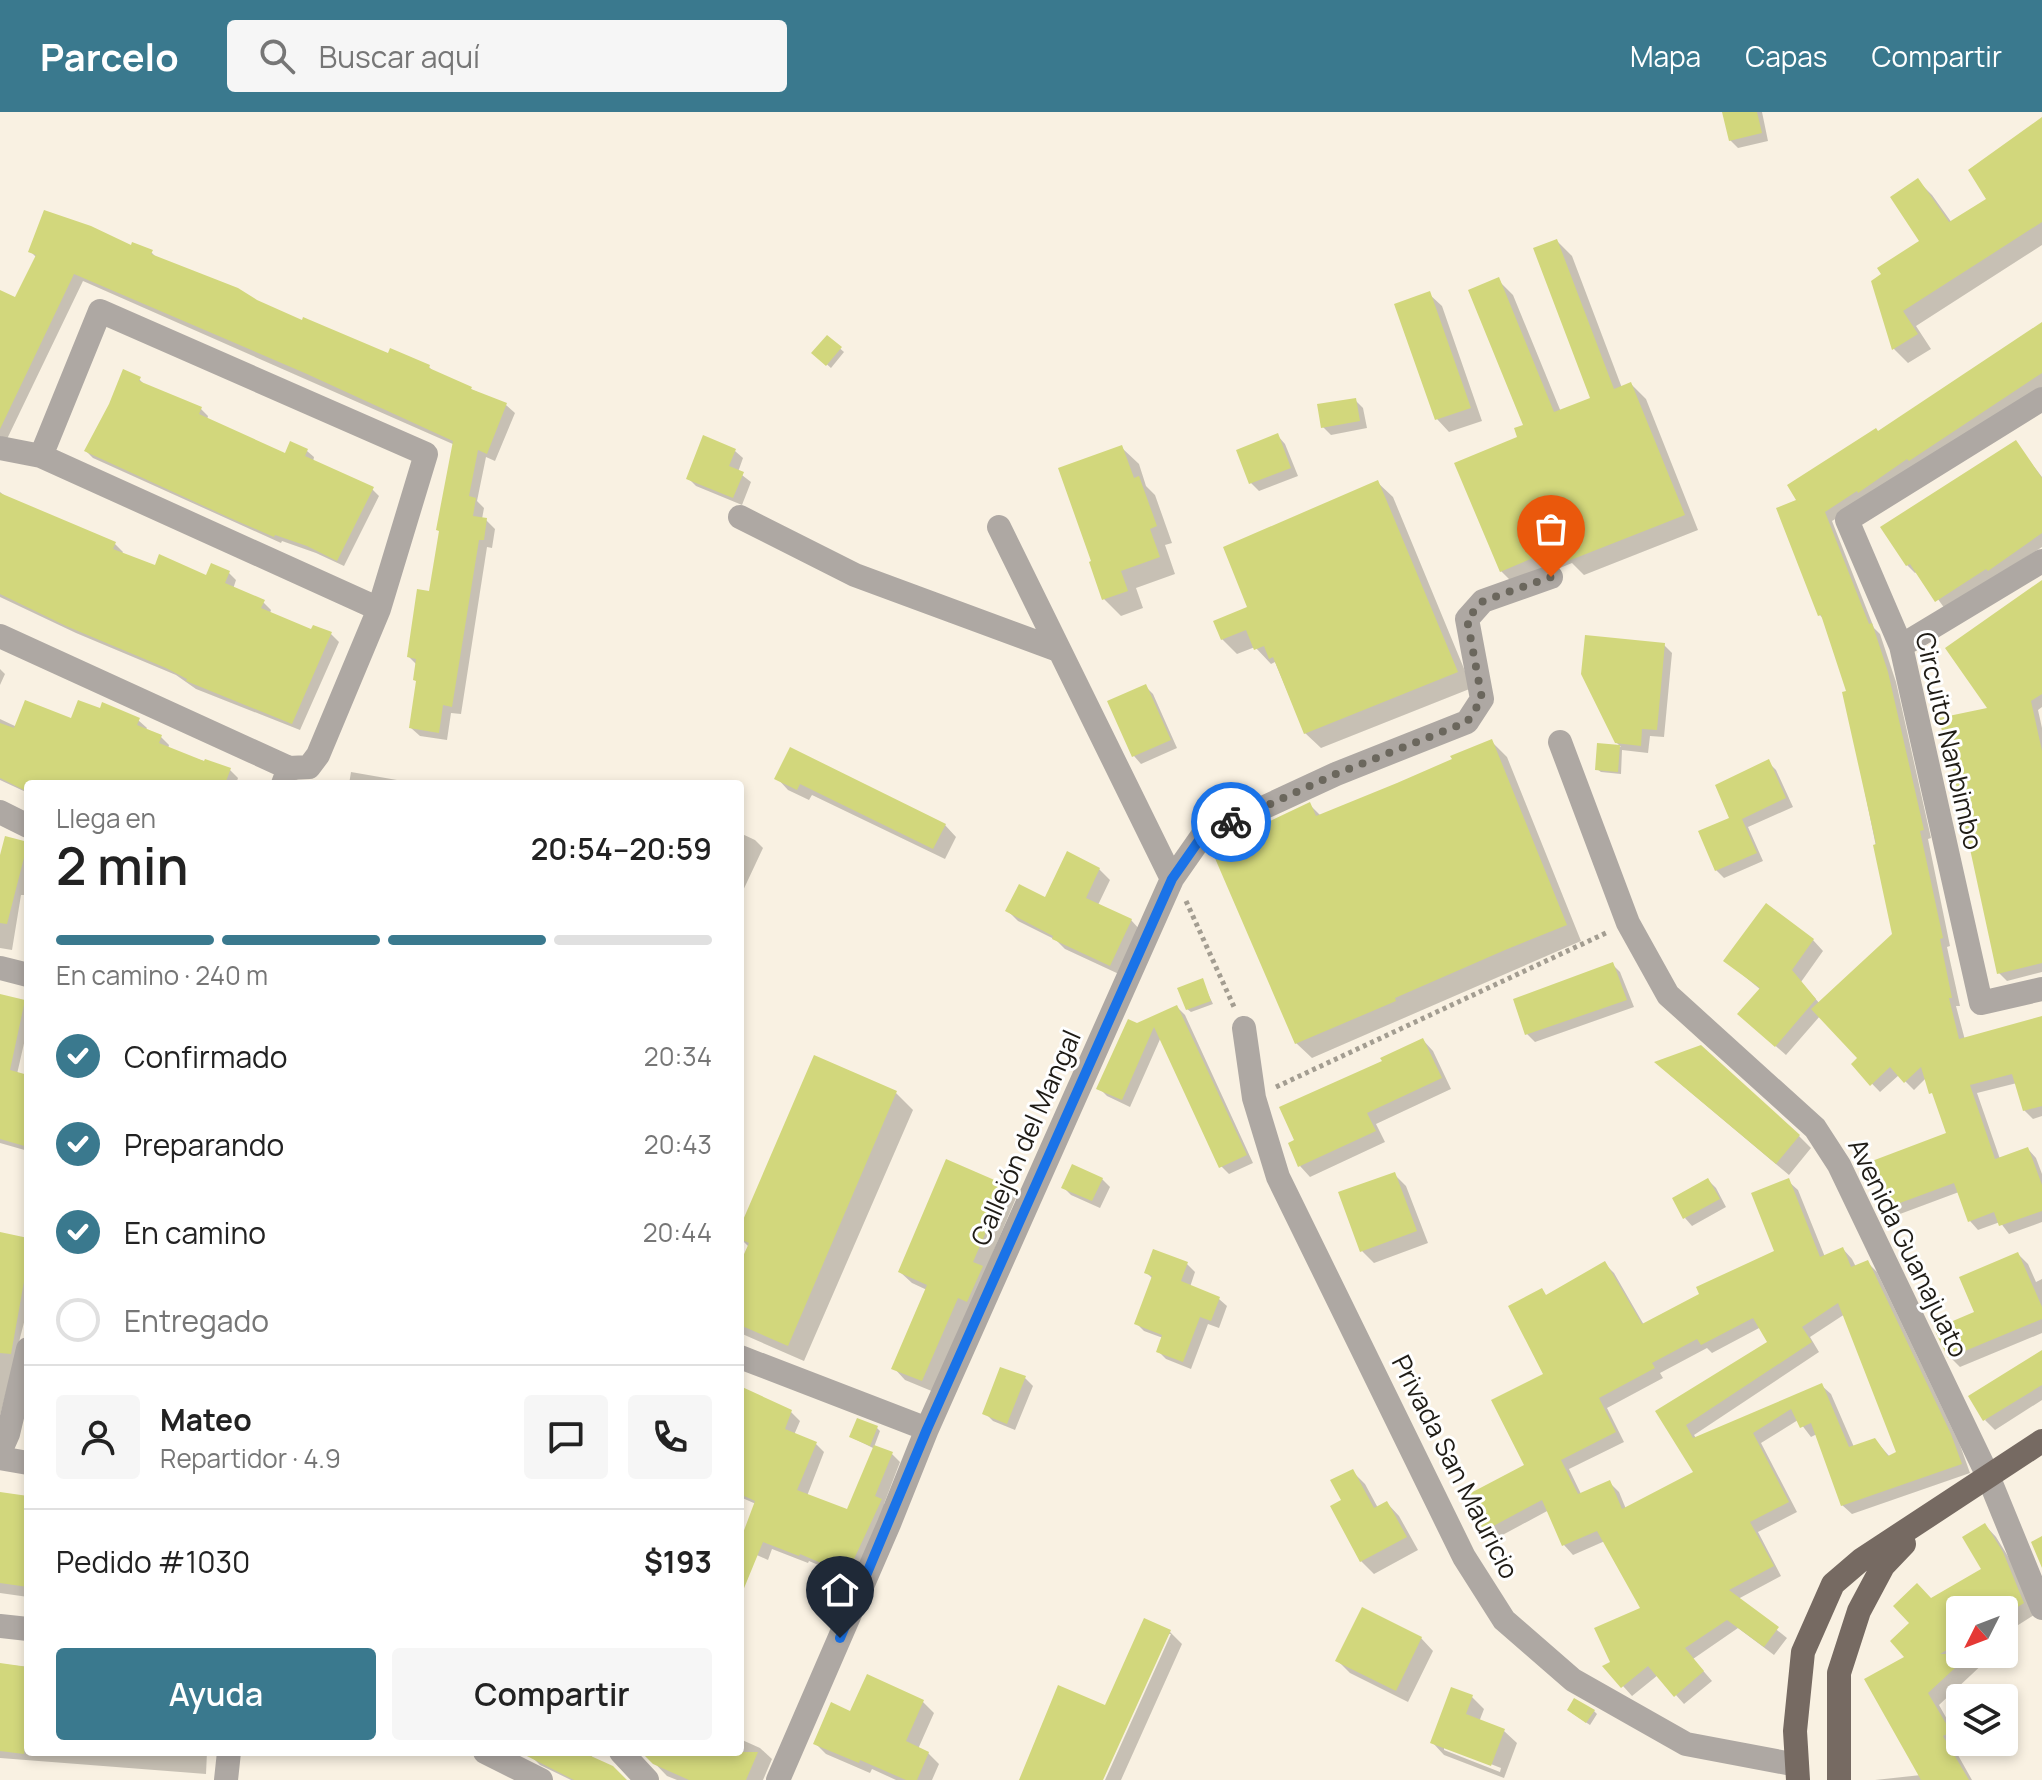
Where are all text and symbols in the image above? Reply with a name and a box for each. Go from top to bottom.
search box [227,20,787,92]
text: Parcelo [40,30,179,82]
icon: search [255,34,299,78]
text: Buscar aquí [319,36,480,77]
text: Mapa [1630,37,1701,75]
text: Capas [1745,37,1828,75]
text: Compartir [1872,37,2002,75]
pin [1517,495,1585,577]
icon: bag [1529,507,1573,551]
street label: Circuito Nanbimbo [1907,629,1992,853]
courier [1191,782,1271,862]
text: Llega en [56,800,156,836]
icon: bike [1209,800,1253,844]
text: 20:54–20:59 [531,828,712,869]
text: 2 min [56,830,189,901]
text: En camino · 240 m [56,957,268,993]
street label: Callejón del Mangal [961,1024,1089,1251]
icon: check [56,1034,100,1078]
text: Confirmado [124,1036,288,1077]
text: 20:34 [644,1038,712,1074]
icon: check [56,1122,100,1166]
text: Preparando [124,1124,284,1165]
text: 20:43 [644,1126,712,1162]
street label: Avenida Guanajuato [1840,1132,1978,1363]
icon: check [56,1210,100,1254]
text: En camino [124,1212,266,1253]
text: 20:44 [643,1214,712,1250]
text: Entregado [124,1300,269,1341]
street label: Privada San Mauricio [1384,1348,1528,1585]
button: person [56,1395,140,1479]
button: chat [524,1395,608,1479]
button: phone [628,1395,712,1479]
text: Mateo [160,1399,252,1440]
text: Repartidor · 4.9 [160,1440,341,1476]
text: Pedido #1030 [56,1541,250,1582]
text: $193 [644,1541,712,1582]
pin [806,1556,874,1638]
icon: home [818,1568,862,1612]
north arrow [1946,1596,2018,1668]
map controls [1946,1596,2018,1756]
button: Ayuda [56,1648,376,1740]
button: Compartir [392,1648,712,1740]
button: layers [1946,1684,2018,1756]

